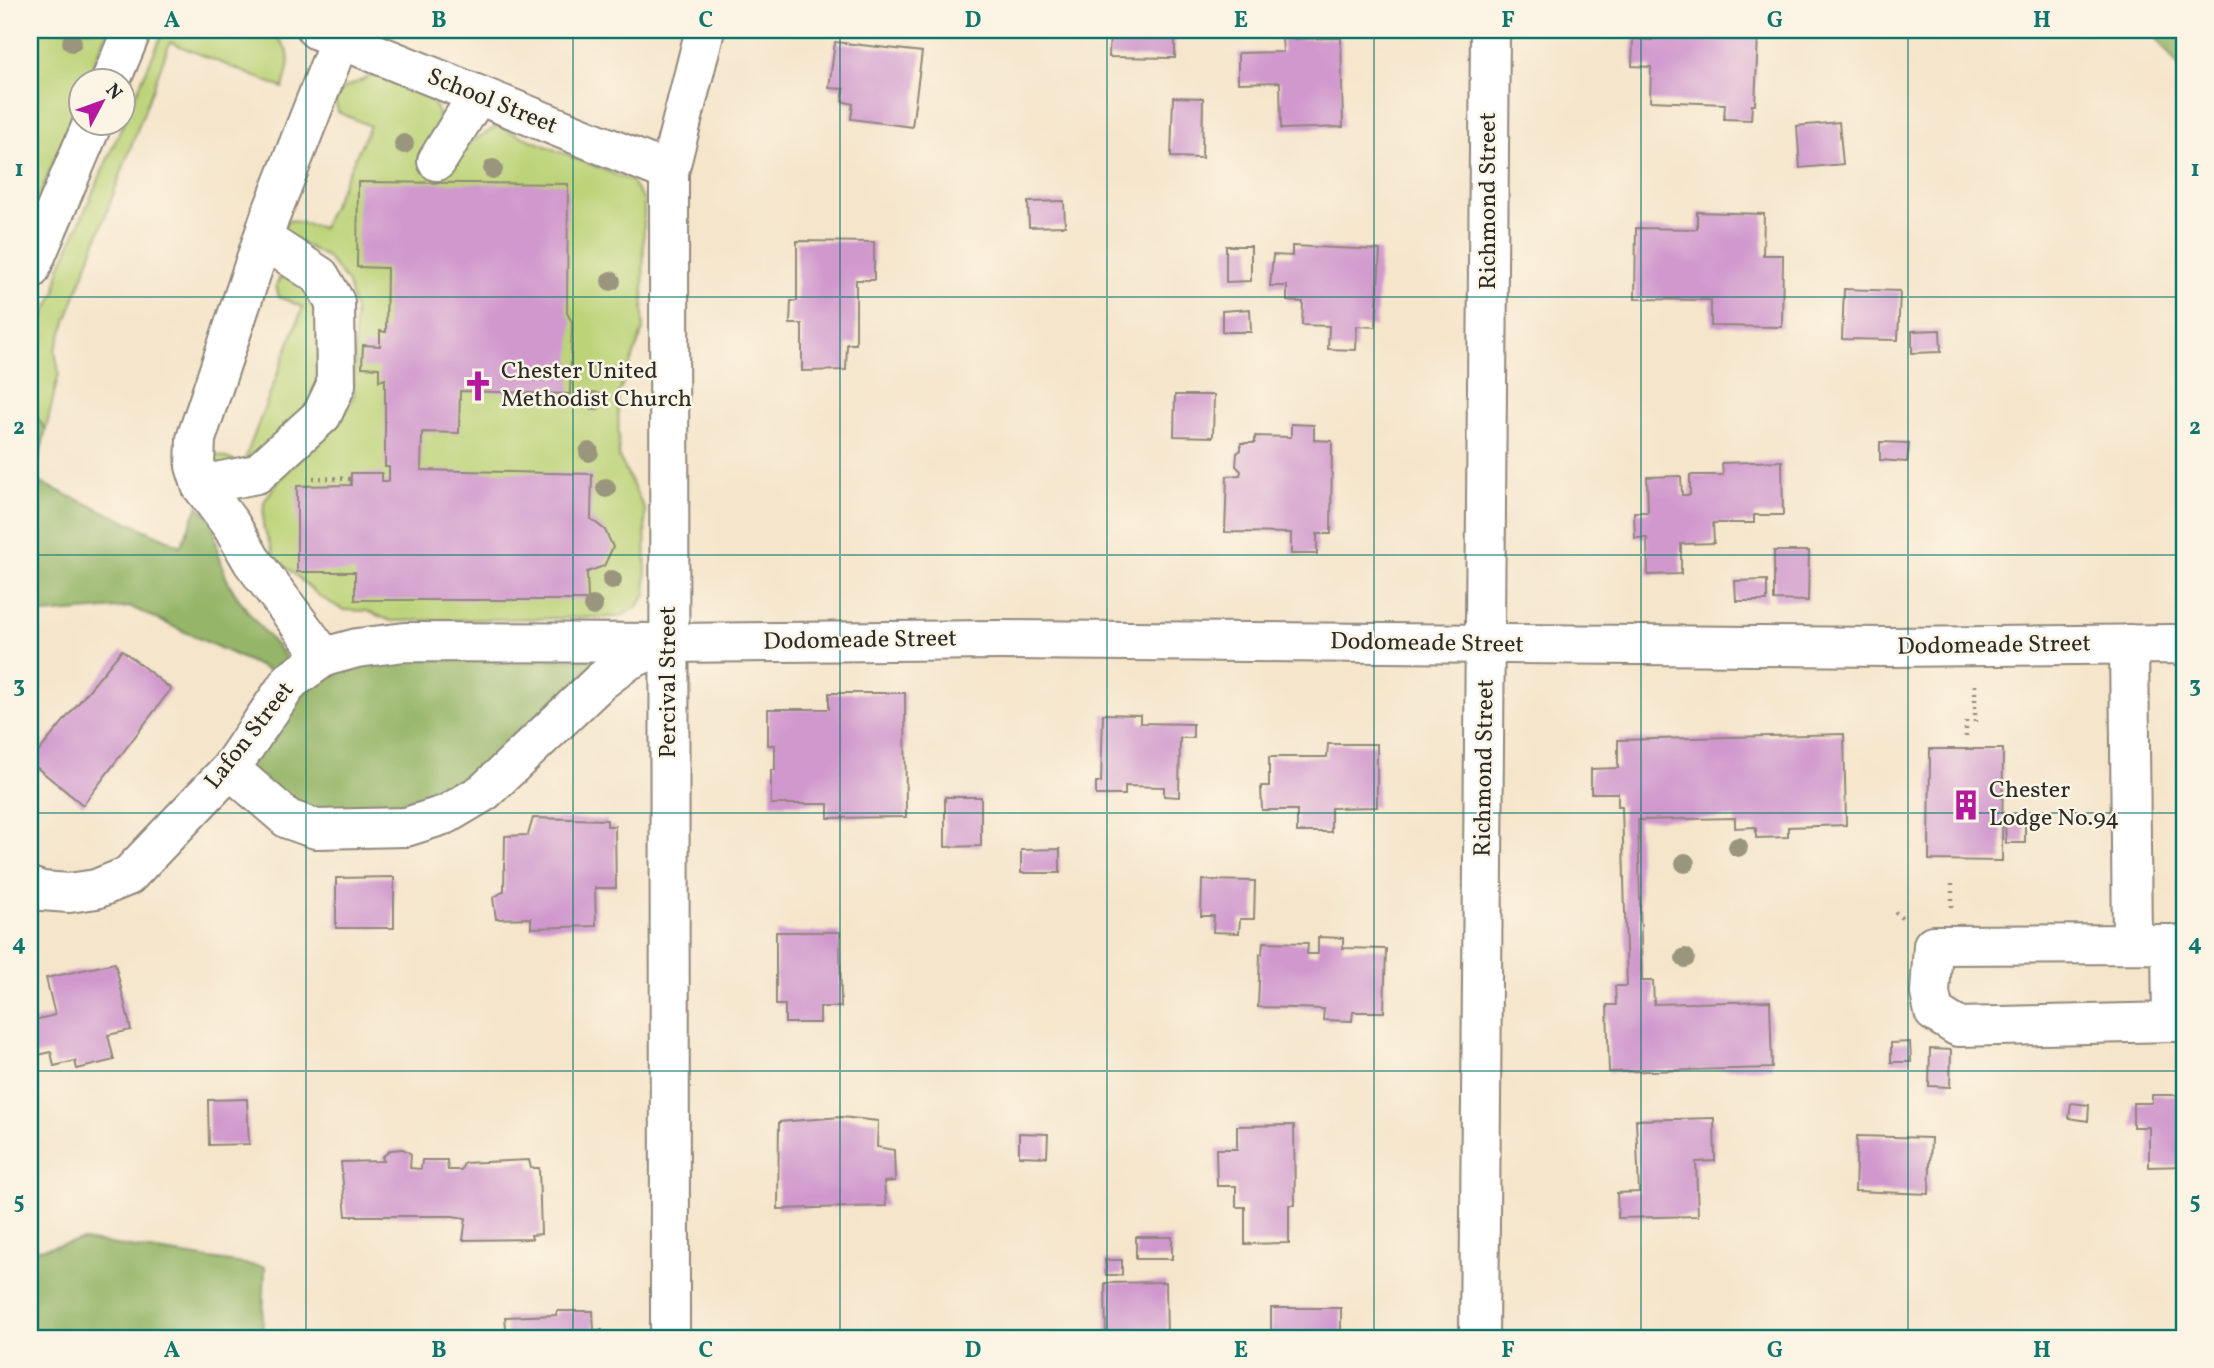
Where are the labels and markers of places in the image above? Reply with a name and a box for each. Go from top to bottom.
place label: Chester United Methodist Church [501,355,692,417]
church icon: Chester United Methodist Church [461,369,495,403]
place label: Chester Lodge No.94 [1989,774,2119,836]
building icon: Chester Lodge No.94 [1949,788,1983,822]

